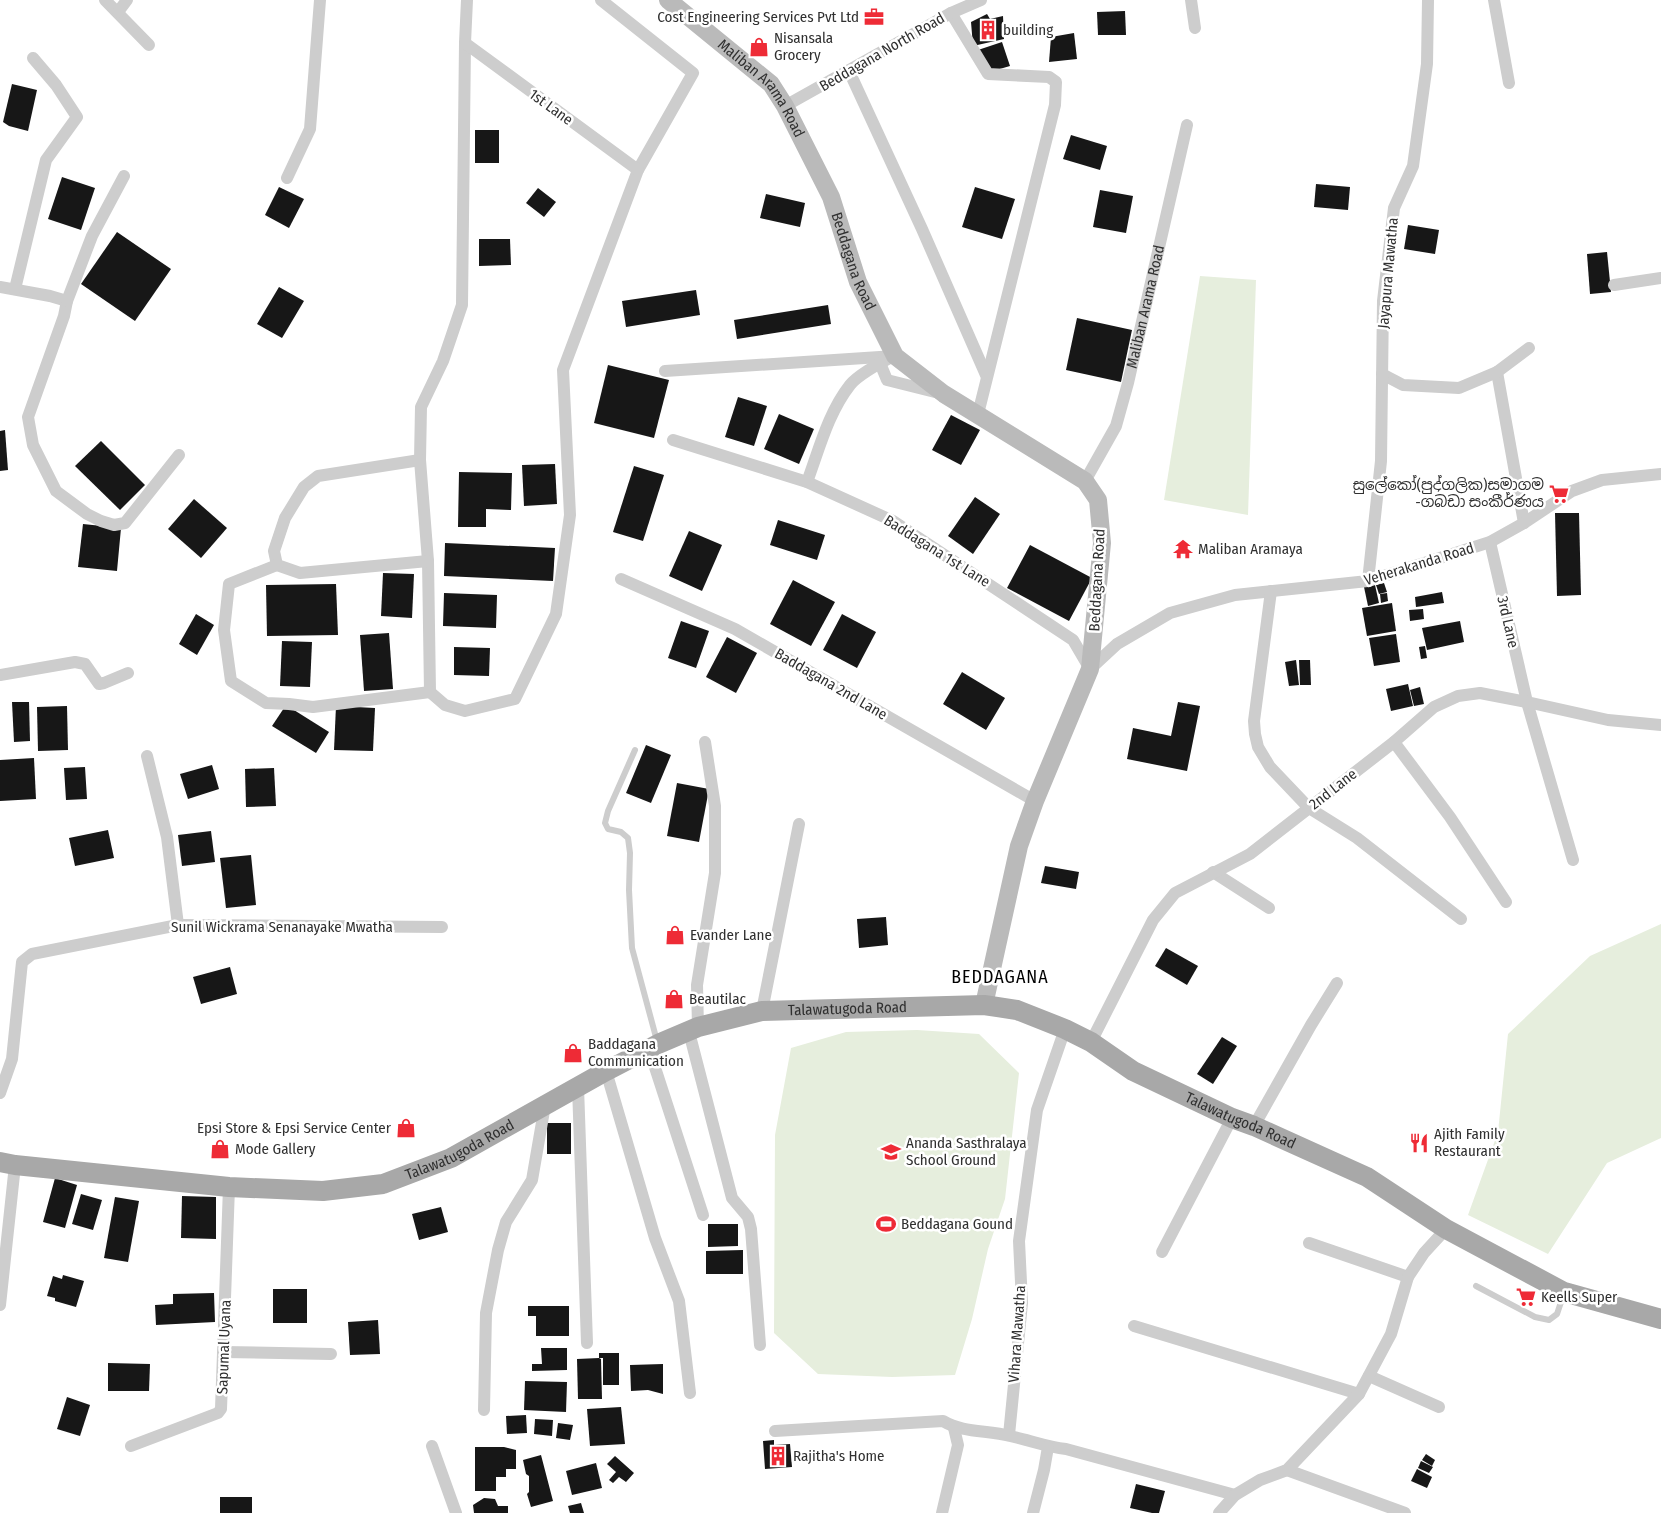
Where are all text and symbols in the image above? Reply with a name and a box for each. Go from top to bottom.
office icon: Cost Engineering Services Pvt Ltd [863,6,885,28]
place label: Cost Engineering Services Pvt Ltd [657,8,859,26]
street label: Beddagana North Road [816,9,948,95]
building icon: building [977,19,999,41]
place label: building [1003,21,1053,39]
place label: Nisansala Grocery [774,29,833,64]
street label: Maliban Arama Road [714,35,808,140]
shop icon: Nisansala Grocery [748,36,770,58]
street label: 1st Lane [526,85,576,129]
street label: Beddagana Road [827,210,880,313]
street label: Jayapura Mawatha [1374,217,1402,329]
street label: Maliban Arama Road [1123,243,1168,370]
place label: සුලේකෝ(පුද්ගලික)සමාගම -ගබඩා සංකීර්ණය [1353,475,1544,511]
supermarket icon: සුලේකෝ(පුද්ගලික)සමාගම -ගබඩා සංකීර්ණය [1548,483,1570,505]
street label: Baddagana 1st Lane [881,511,993,591]
street label: Beddagana Road [1085,528,1109,632]
temple icon: Maliban Aramaya [1172,538,1194,560]
street label: Veherakanda Road [1362,539,1476,589]
place label: Maliban Aramaya [1198,540,1303,558]
street label: 3rd Lane [1493,594,1523,650]
street label: Baddagana 2nd Lane [771,644,891,724]
street label: 2nd Lane [1306,765,1360,813]
street label: Sunil Wickrama Senanayake Mwatha [171,918,393,936]
shop icon: Evander Lane [664,924,686,946]
place label: Evander Lane [690,926,772,944]
district label: BEDDAGANA [951,966,1049,988]
shop icon: Beautilac [663,988,685,1010]
place label: Beautilac [689,990,747,1008]
street label: Talawatugoda Road [788,998,907,1019]
place label: Baddagana Communication [588,1035,684,1070]
shop icon: Baddagana Communication [562,1042,584,1064]
street label: Talawatugoda Road [1182,1088,1299,1153]
street label: Talawatugoda Road [403,1115,517,1184]
shop icon: Epsi Store & Epsi Service Center [395,1117,417,1139]
place label: Epsi Store & Epsi Service Center [197,1119,392,1137]
place label: Ajith Family Restaurant [1434,1125,1505,1160]
restaurant icon: Ajith Family Restaurant [1408,1132,1430,1154]
place label: Ananda Sasthralaya School Ground [906,1134,1027,1169]
shop icon: Mode Gallery [209,1138,231,1160]
place label: Mode Gallery [235,1140,316,1158]
school or university icon: Ananda Sasthralaya School Ground [880,1141,902,1163]
sports icon: Beddagana Gound [875,1213,897,1235]
place label: Beddagana Gound [901,1215,1013,1233]
street label: Vihara Mawatha [1005,1285,1029,1383]
supermarket icon: Keells Super [1515,1286,1537,1308]
place label: Keells Super [1541,1288,1618,1306]
street label: Sapumal Uyana [213,1299,235,1395]
building icon: Rajitha's Home [767,1445,789,1467]
place label: Rajitha's Home [793,1447,885,1465]

